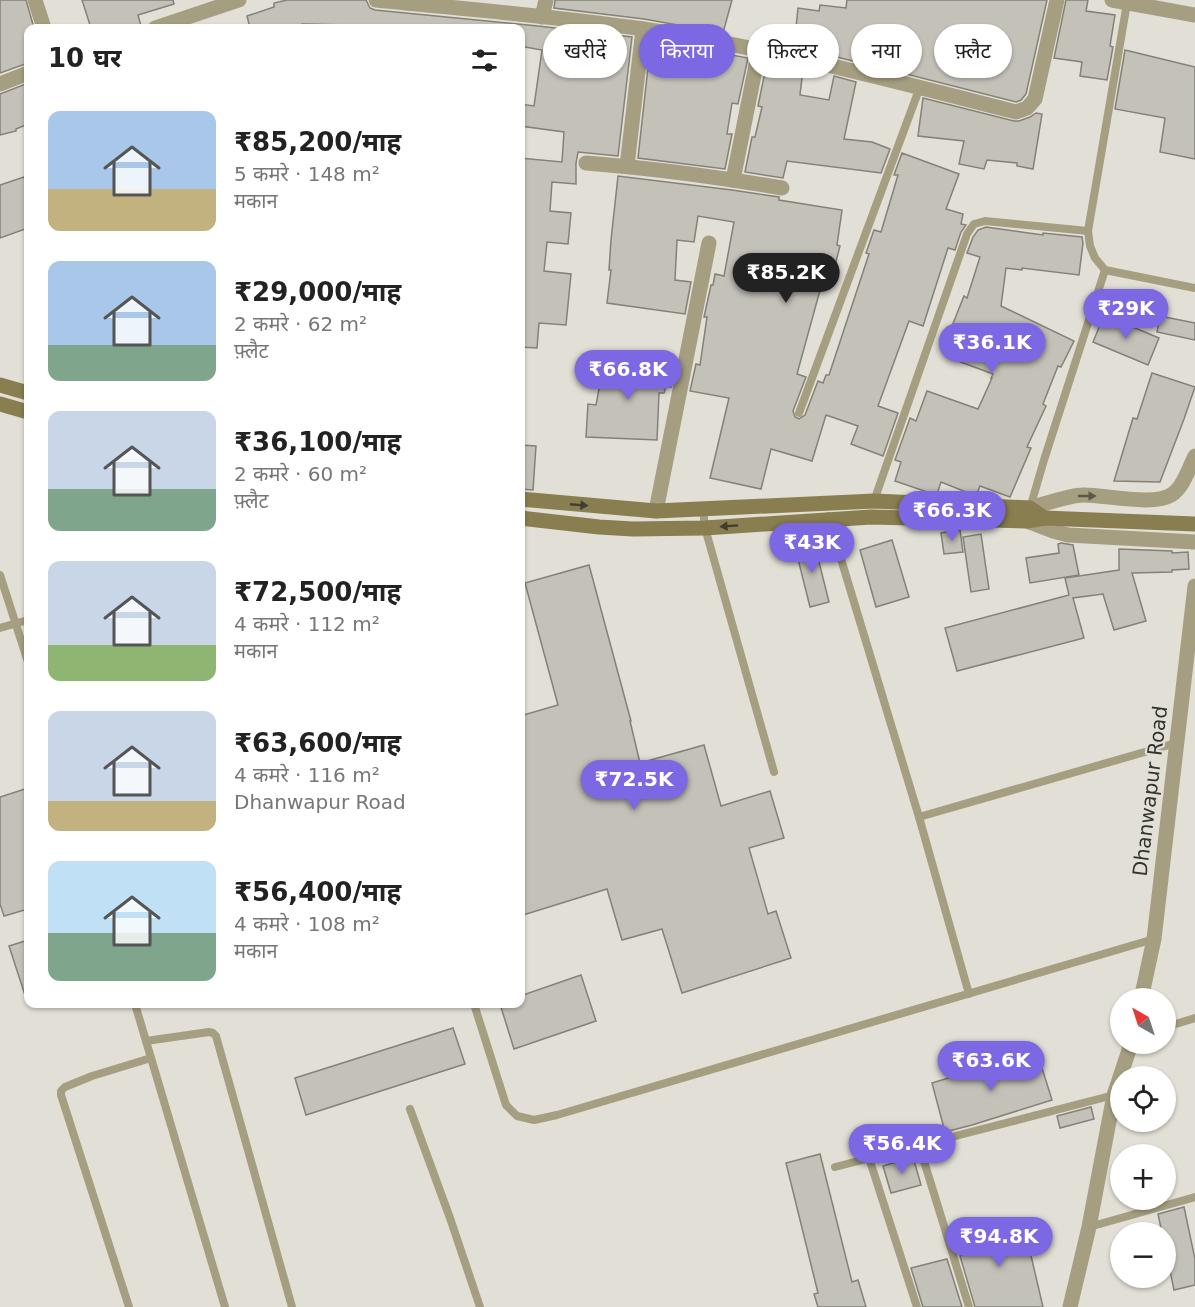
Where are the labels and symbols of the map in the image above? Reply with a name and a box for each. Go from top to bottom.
pin: ₹85.2K [737,253,835,304]
pin: ₹29K [1090,289,1162,340]
pin: ₹36.1K [943,323,1041,374]
pin: ₹66.8K [579,350,677,401]
pin: ₹66.3K [903,491,1001,542]
one-way arrow [1078,491,1097,501]
one-way arrow [569,500,588,510]
one-way arrow [719,521,738,531]
pin: ₹43K [776,523,848,574]
street label: Dhanwapur Road [1128,704,1172,878]
pin: ₹72.5K [585,760,683,811]
north arrow [1110,988,1176,1054]
pin: ₹63.6K [942,1041,1040,1092]
pin: ₹56.4K [853,1124,951,1175]
pin: ₹94.8K [950,1217,1048,1268]

